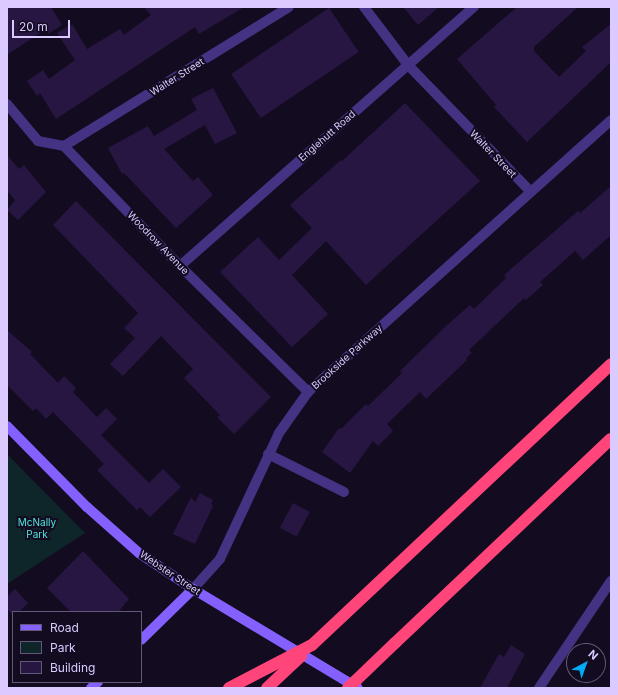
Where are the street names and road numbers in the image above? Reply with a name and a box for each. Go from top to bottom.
street label: Walter Street [148,56,206,98]
street label: Englehutt Road [296,108,358,164]
street label: Walter Street [467,128,519,180]
street label: Woodrow Avenue [125,209,191,277]
street label: Brookside Parkway [309,322,385,392]
street label: Webster Street [137,548,203,598]

